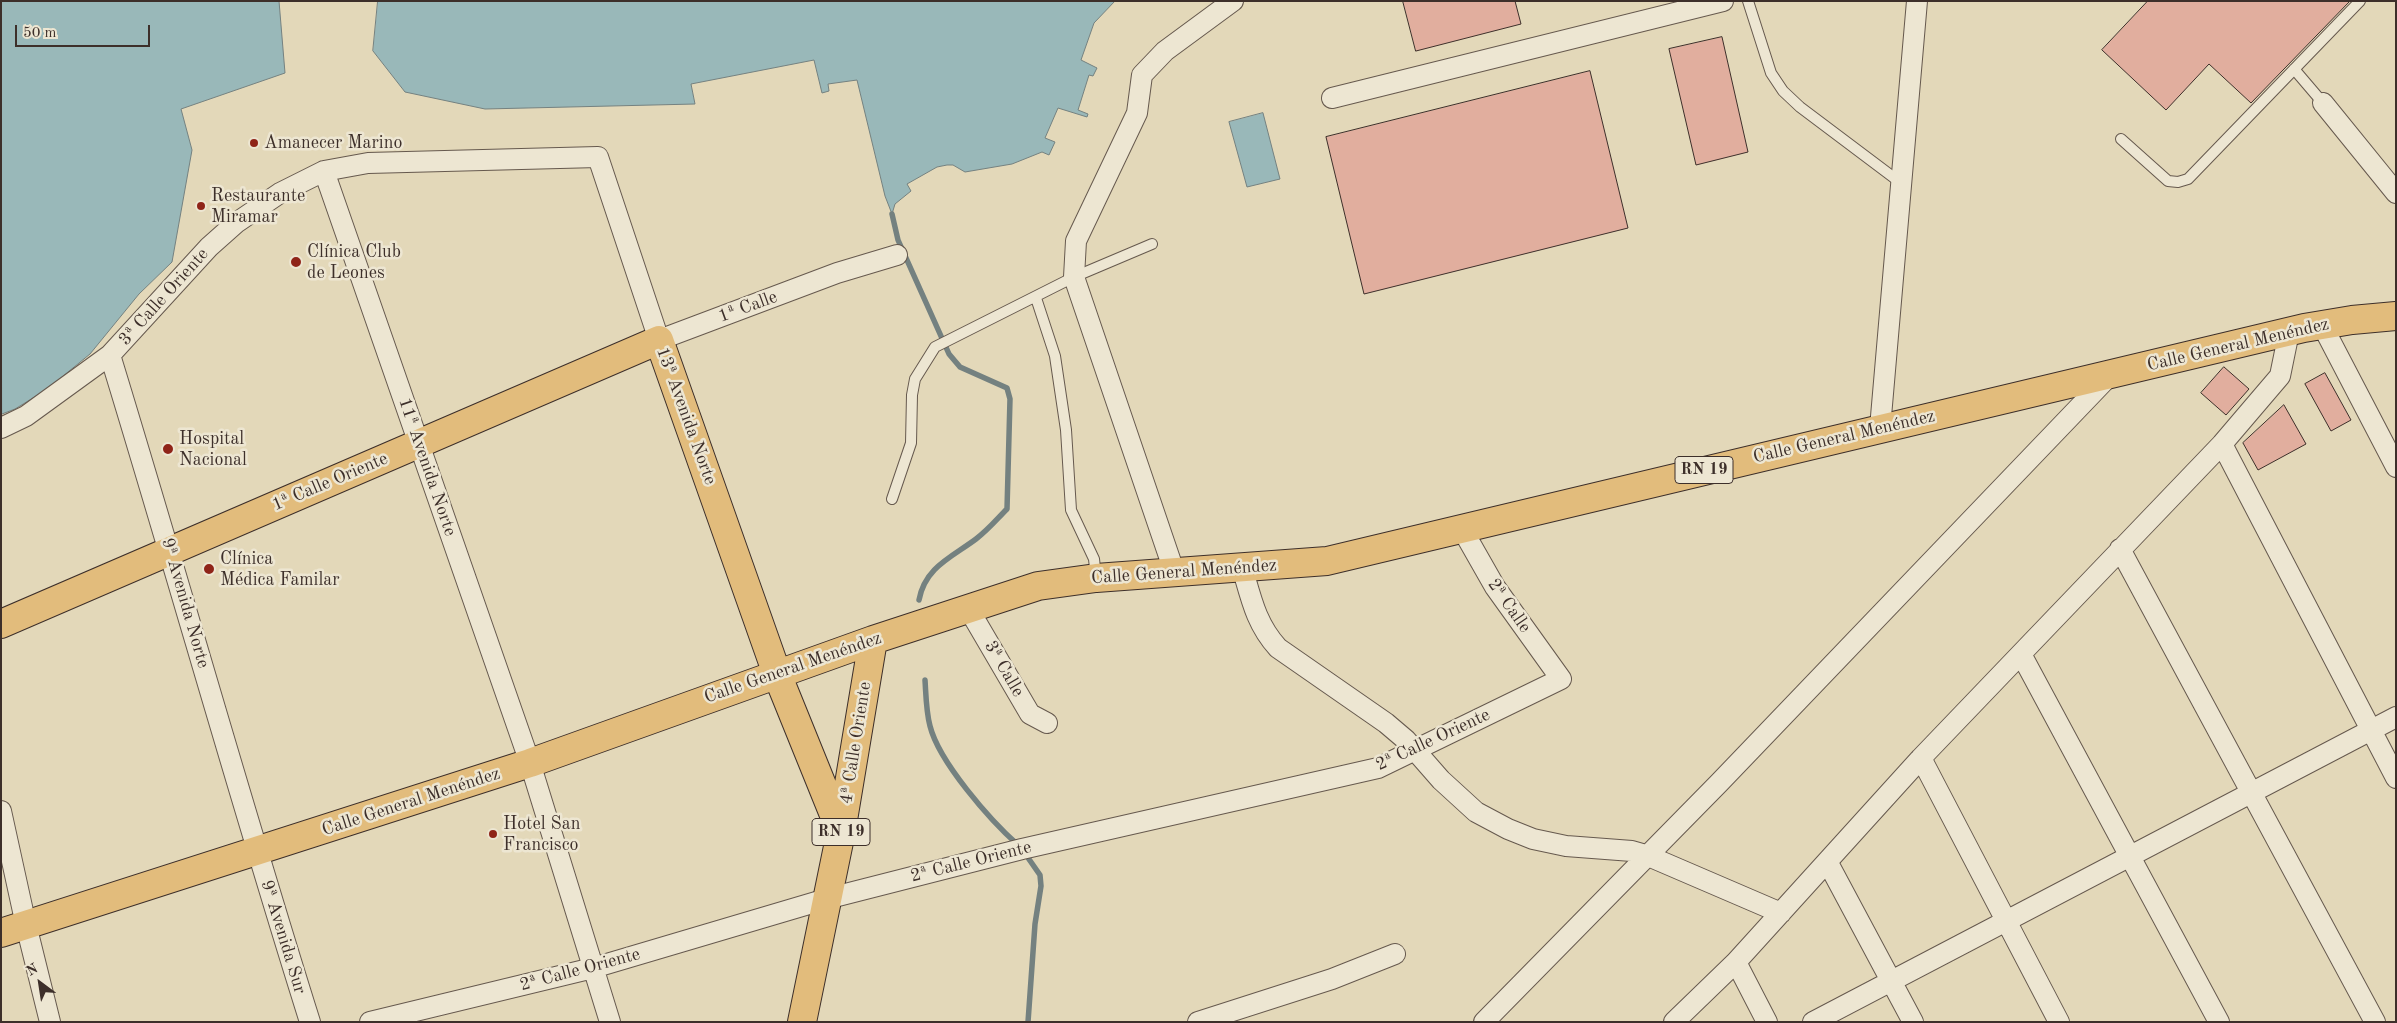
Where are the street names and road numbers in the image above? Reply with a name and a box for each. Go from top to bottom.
street label: 3ª Calle Oriente [115,244,213,350]
street label: 1ª Calle [716,286,780,328]
street label: Calle General Menéndez [2145,314,2331,376]
street label: 13ª Avenida Norte [651,344,721,488]
street label: 11ª Avenida Norte [393,395,461,539]
street label: Calle General Menéndez [1751,406,1937,468]
street label: 1ª Calle Oriente [269,448,391,516]
road number: RN 19 [1675,456,1733,484]
street label: 9ª Avenida Norte [156,535,214,671]
street label: Calle General Menéndez [1090,555,1278,589]
street label: 2ª Calle [1483,575,1535,637]
street label: Calle General Menéndez [702,627,884,709]
street label: 3ª Calle [979,637,1029,701]
street label: 4ª Calle Oriente [836,680,876,806]
street label: 2ª Calle Oriente [1372,704,1494,776]
street label: Calle General Menéndez [319,763,503,841]
road number: RN 19 [812,819,870,846]
street label: 2ª Calle Oriente [908,837,1034,887]
street label: 9ª Avenida Sur [255,877,311,997]
street label: 2ª Calle Oriente [517,944,643,996]

